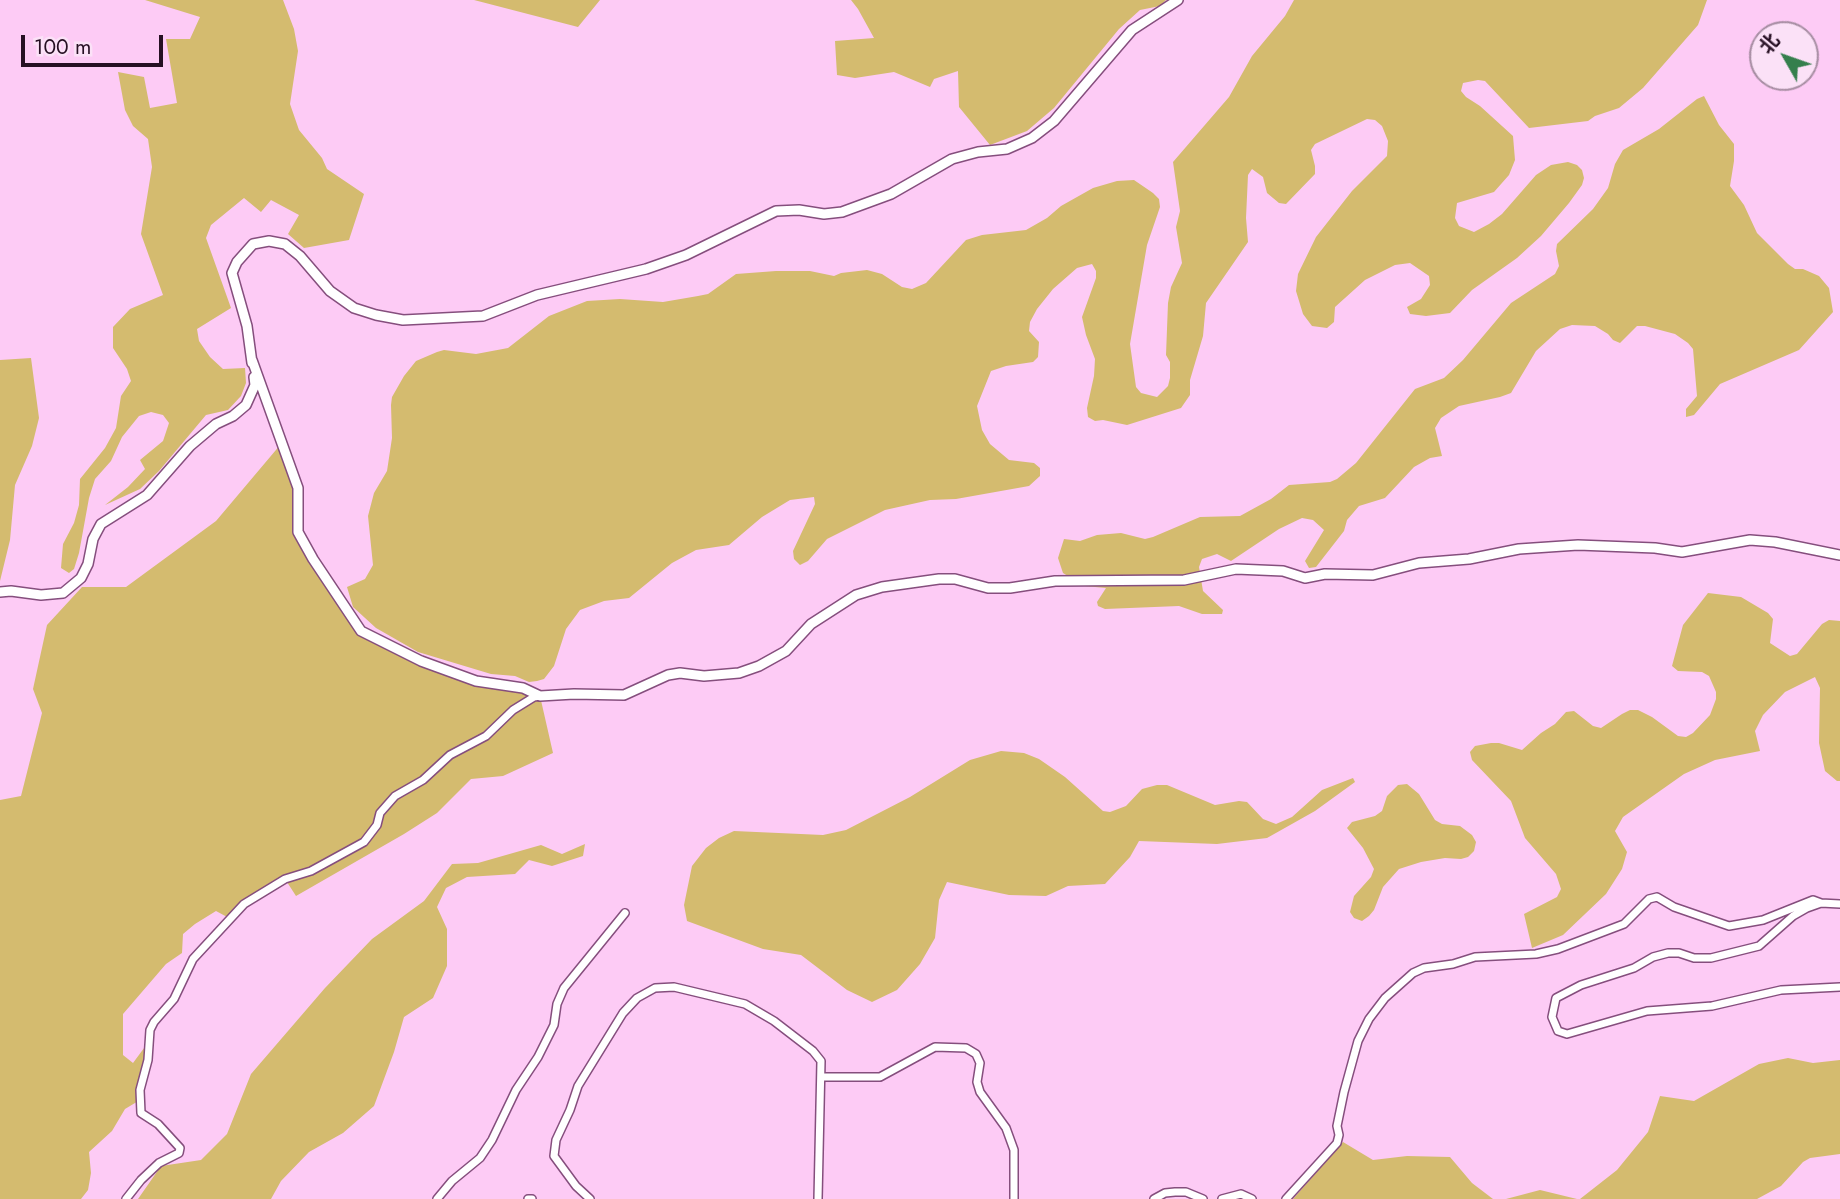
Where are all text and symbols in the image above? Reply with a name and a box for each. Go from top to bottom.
scale bar [24,21,166,65]
north arrow [1749,21,1819,91]
text: 北 [1753,28,1786,59]
text: 100 m [34,32,91,62]

